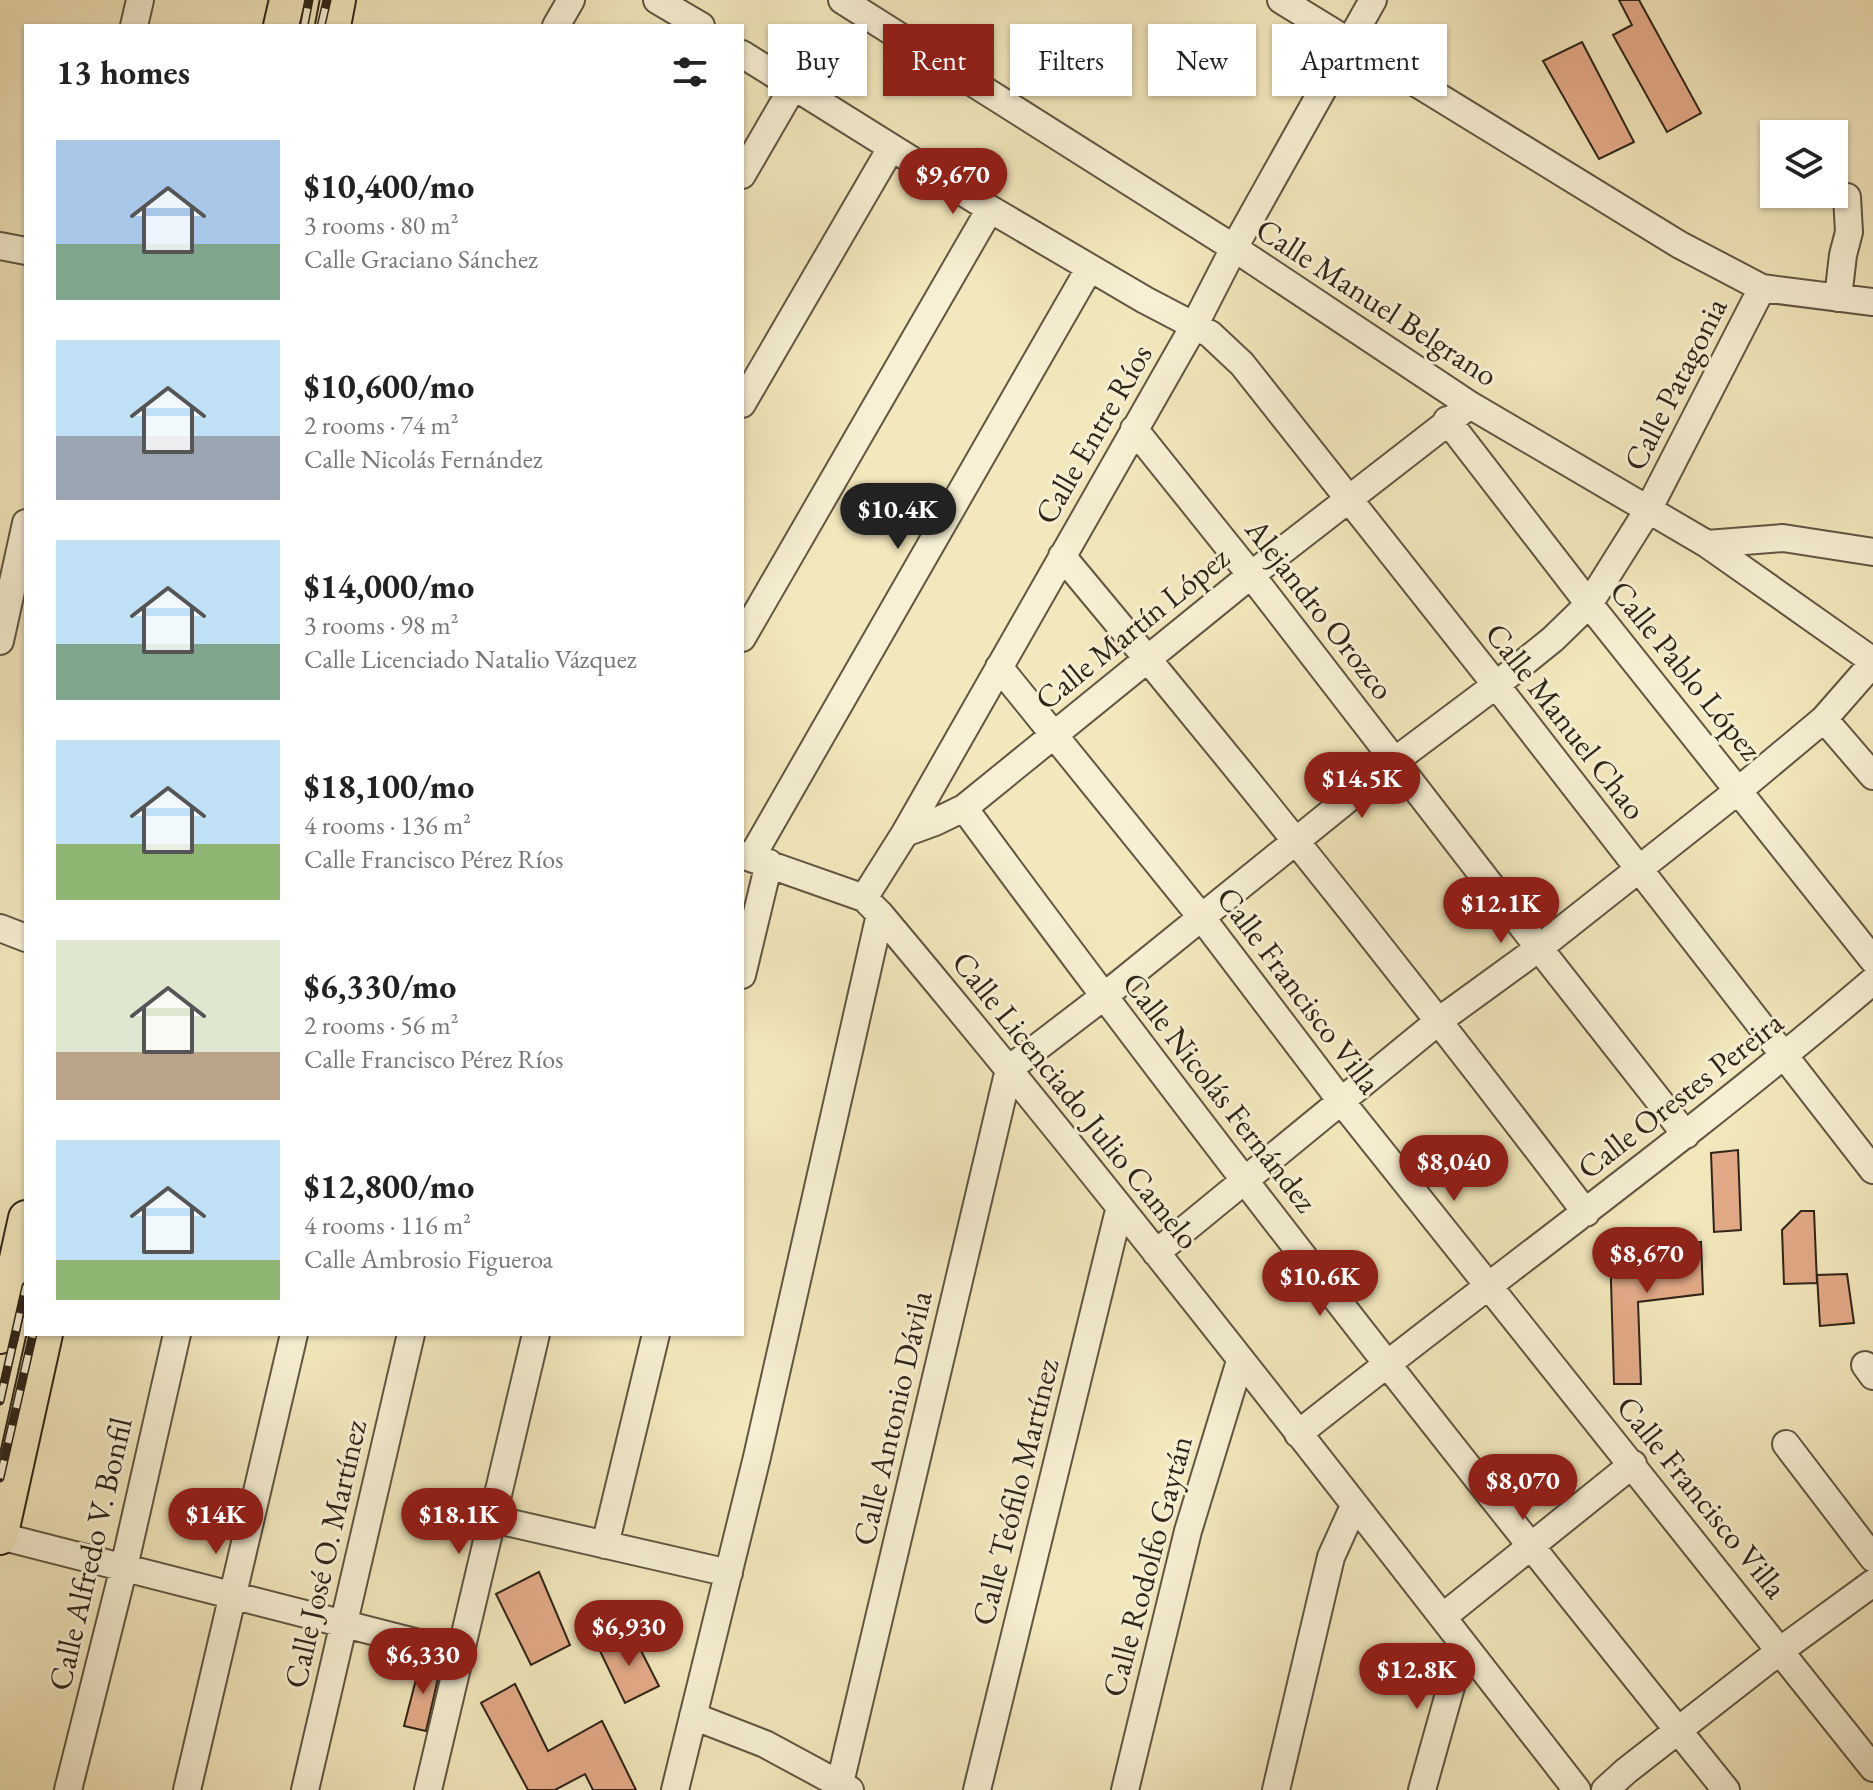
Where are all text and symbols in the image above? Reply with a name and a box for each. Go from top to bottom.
chip: Buy [768,24,867,96]
chip: Rent [883,24,994,96]
chip: Filters [1010,24,1132,96]
chip: New [1148,24,1256,96]
chip: Apartment [1272,24,1447,96]
text: 13 homes [56,50,190,94]
icon: filters [668,50,712,94]
map controls [1760,120,1848,208]
button: layers [1760,120,1848,208]
pin: $9,670 [888,148,1018,216]
text: $9,670 [916,157,990,191]
text: $10,400/mo [304,164,474,208]
icon: home [120,172,216,268]
text: 3 rooms · 80 m² [304,208,459,242]
street label: Calle Manuel Belgrano [1248,208,1506,396]
text: Calle Graciano Sánchez [304,242,538,276]
street label: Calle Patagonia [1613,290,1737,478]
street label: Calle Entre Ríos [1025,336,1161,532]
text: $10,600/mo [304,364,474,408]
icon: home [120,372,216,468]
text: 2 rooms · 74 m² [304,408,459,442]
text: Calle Nicolás Fernández [304,442,543,476]
pin: $10.4K [833,483,963,551]
text: $10.4K [858,492,938,526]
street label: Alejandro Orozco [1235,509,1404,708]
street label: Calle Martín López [1026,537,1238,719]
text: $14,000/mo [304,564,474,608]
street label: Calle Pablo López [1600,571,1772,769]
icon: home [120,572,216,668]
text: 3 rooms · 98 m² [304,608,459,642]
street label: Calle Manuel Chao [1476,614,1656,828]
text: Calle Licenciado Natalio Vázquez [304,642,637,676]
pin: $14.5K [1297,752,1427,820]
text: $14.5K [1322,761,1402,795]
text: $18,100/mo [304,764,474,808]
icon: home [120,772,216,868]
text: 4 rooms · 136 m² [304,808,471,842]
text: Calle Francisco Pérez Ríos [304,842,563,876]
pin: $12.1K [1436,877,1566,945]
street label: Calle Francisco Villa [1207,878,1391,1102]
text: $12.1K [1461,886,1541,920]
street label: Calle Licenciado Julio Camelo [943,942,1209,1258]
street label: Calle Nicolás Fernández [1113,963,1327,1221]
text: $6,330/mo [304,964,456,1008]
icon: home [120,972,216,1068]
street label: Calle Orestes Pereira [1569,1001,1792,1188]
text: 2 rooms · 56 m² [304,1008,459,1042]
text: Calle Francisco Pérez Ríos [304,1042,563,1076]
pin: $8,040 [1389,1135,1519,1203]
text: $8,040 [1417,1144,1491,1178]
text: $12,800/mo [304,1164,474,1208]
icon: home [120,1172,216,1268]
text: 4 rooms · 116 m² [304,1208,471,1242]
pin: $8,670 [1582,1227,1712,1295]
text: $8,670 [1610,1236,1684,1270]
text: Calle Ambrosio Figueroa [304,1242,553,1276]
pin: $10.6K [1255,1250,1385,1318]
text: $10.6K [1280,1259,1360,1293]
street label: Calle Antonio Dávila [842,1286,942,1549]
street label: Calle Teófilo Martínez [962,1354,1068,1630]
street label: Calle Francisco Villa [1607,1387,1797,1607]
street label: Calle Alfredo V. Bonfil [38,1413,142,1695]
street label: Calle José O. Martínez [274,1416,376,1692]
street label: Calle Rodolfo Gaytán [1092,1431,1202,1701]
pin: $8,070 [1458,1454,1588,1522]
text: $8,070 [1486,1463,1560,1497]
pin: $14K [169,1488,263,1556]
pin: $18.1K [394,1488,524,1556]
text: $14K [186,1497,246,1531]
text: $18.1K [419,1497,499,1531]
pin: $6,930 [564,1600,694,1668]
text: $6,930 [592,1609,666,1643]
pin: $6,330 [358,1628,488,1696]
text: $6,330 [386,1637,460,1671]
pin: $12.8K [1352,1643,1482,1711]
text: $12.8K [1377,1652,1457,1686]

